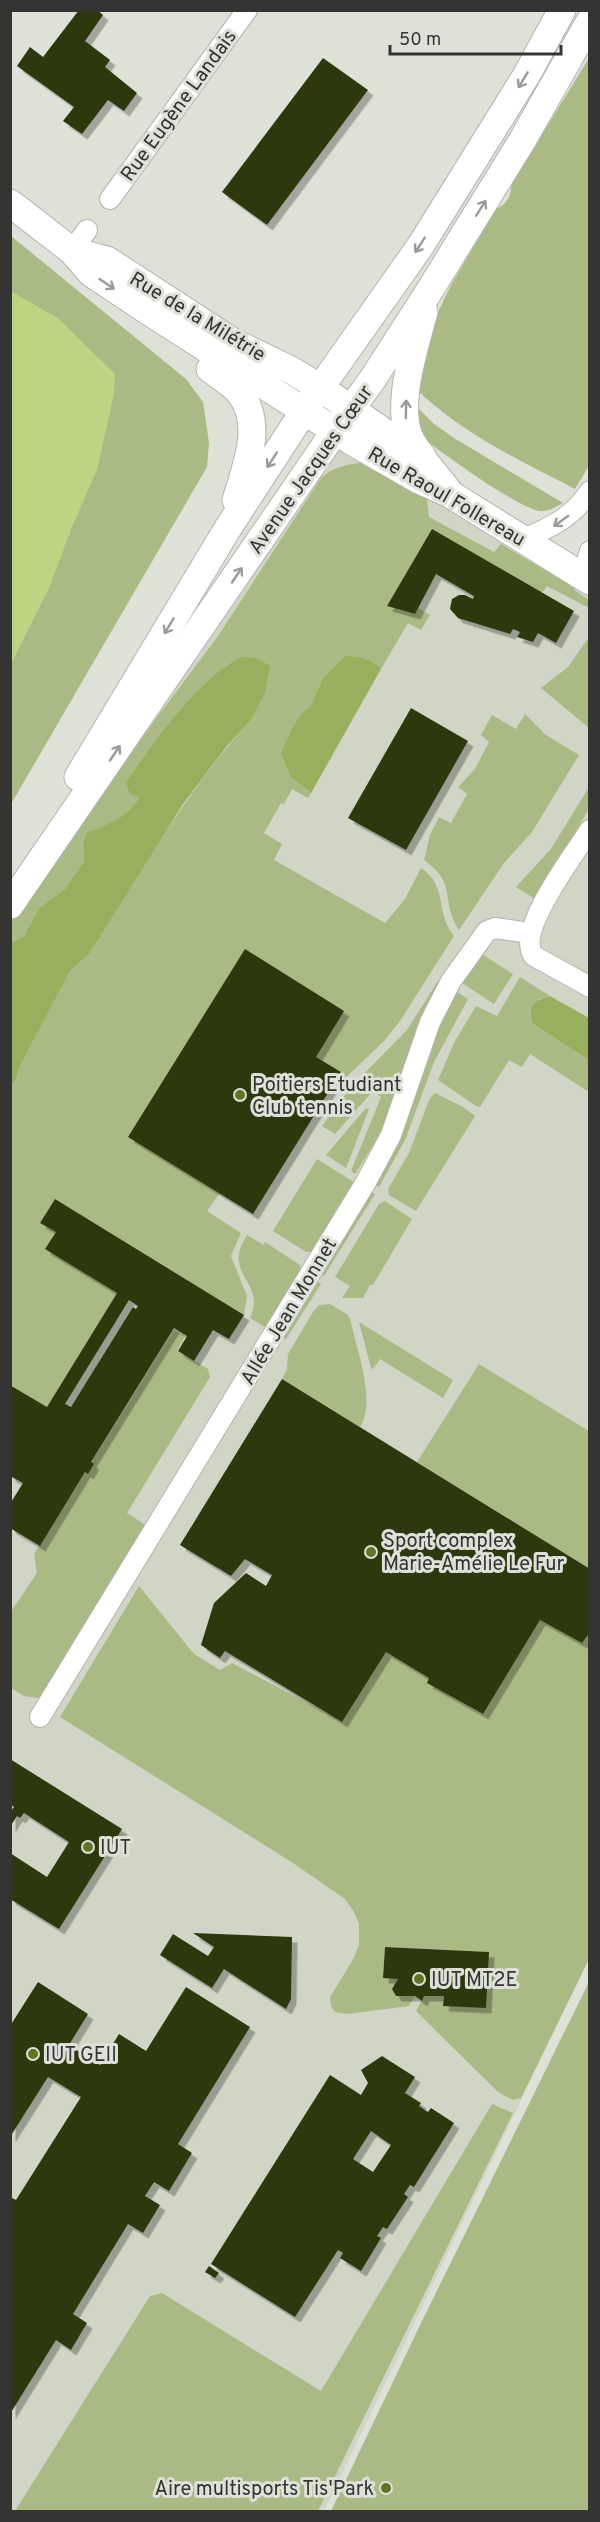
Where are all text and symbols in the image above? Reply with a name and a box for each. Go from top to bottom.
scale bar [390,18,561,56]
street label: Rue Eugène Landais [116,25,244,187]
text: 50 m [399,29,441,52]
one-way arrow [517,71,529,88]
one-way arrow [476,200,488,217]
one-way arrow [414,236,426,253]
street label: Rue de la Milétrie [124,267,270,369]
one-way arrow [99,277,116,290]
street label: Avenue Jacques Cœur [243,380,380,560]
one-way arrow [400,400,412,420]
street label: Rue Raoul Follereau [362,442,530,553]
one-way arrow [266,451,278,468]
one-way arrow [553,515,569,527]
one-way arrow [231,567,243,583]
one-way arrow [163,617,175,634]
one-way arrow [109,745,121,761]
place label: Poitiers Etudiant Club tennis [252,1073,401,1122]
marker: Poitiers Etudiant Club tennis [233,1088,247,1102]
street label: Allée Jean Monnet [236,1234,344,1390]
place label: Sport complex Marie-Amélie Le Fur [383,1529,565,1578]
marker: Sport complex Marie-Amélie Le Fur [364,1545,378,1559]
place label: IUT [100,1836,131,1862]
marker: IUT [81,1840,95,1854]
place label: IUT MT2E [431,1968,518,1994]
marker: IUT MT2E [412,1972,426,1986]
place label: IUT GEII [45,2043,117,2069]
marker: IUT GEII [26,2047,40,2061]
place label: Aire multisports Tis'Park [154,2477,374,2503]
marker: Aire multisports Tis'Park [379,2481,393,2495]

